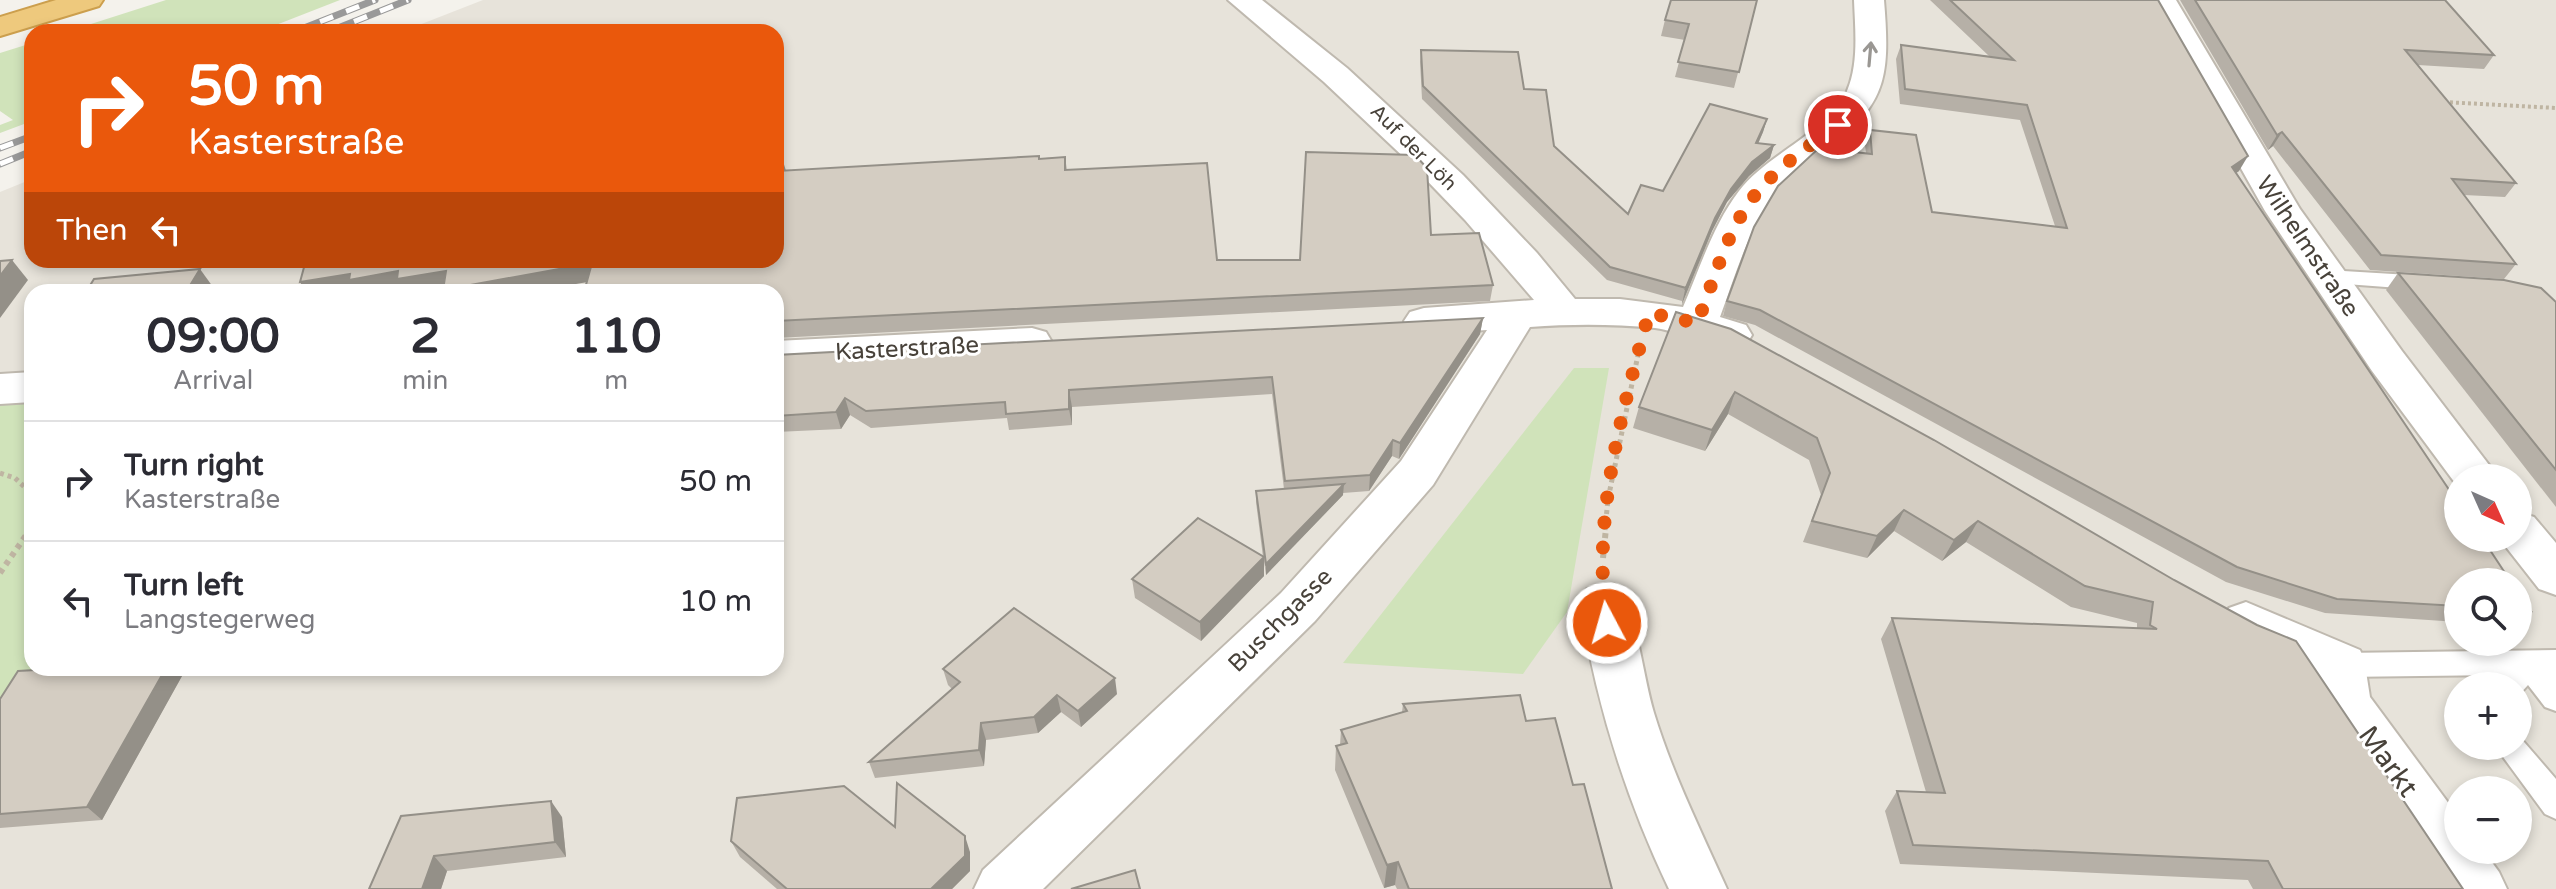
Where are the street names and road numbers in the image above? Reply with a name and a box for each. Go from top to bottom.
street label: Auf der Löh [1365,100,1461,196]
street label: Wilhelmstraße [2250,170,2365,322]
street label: Kasterstraße [834,330,980,367]
street label: Buschgasse [1222,562,1338,678]
street label: Markt [2351,719,2425,804]

